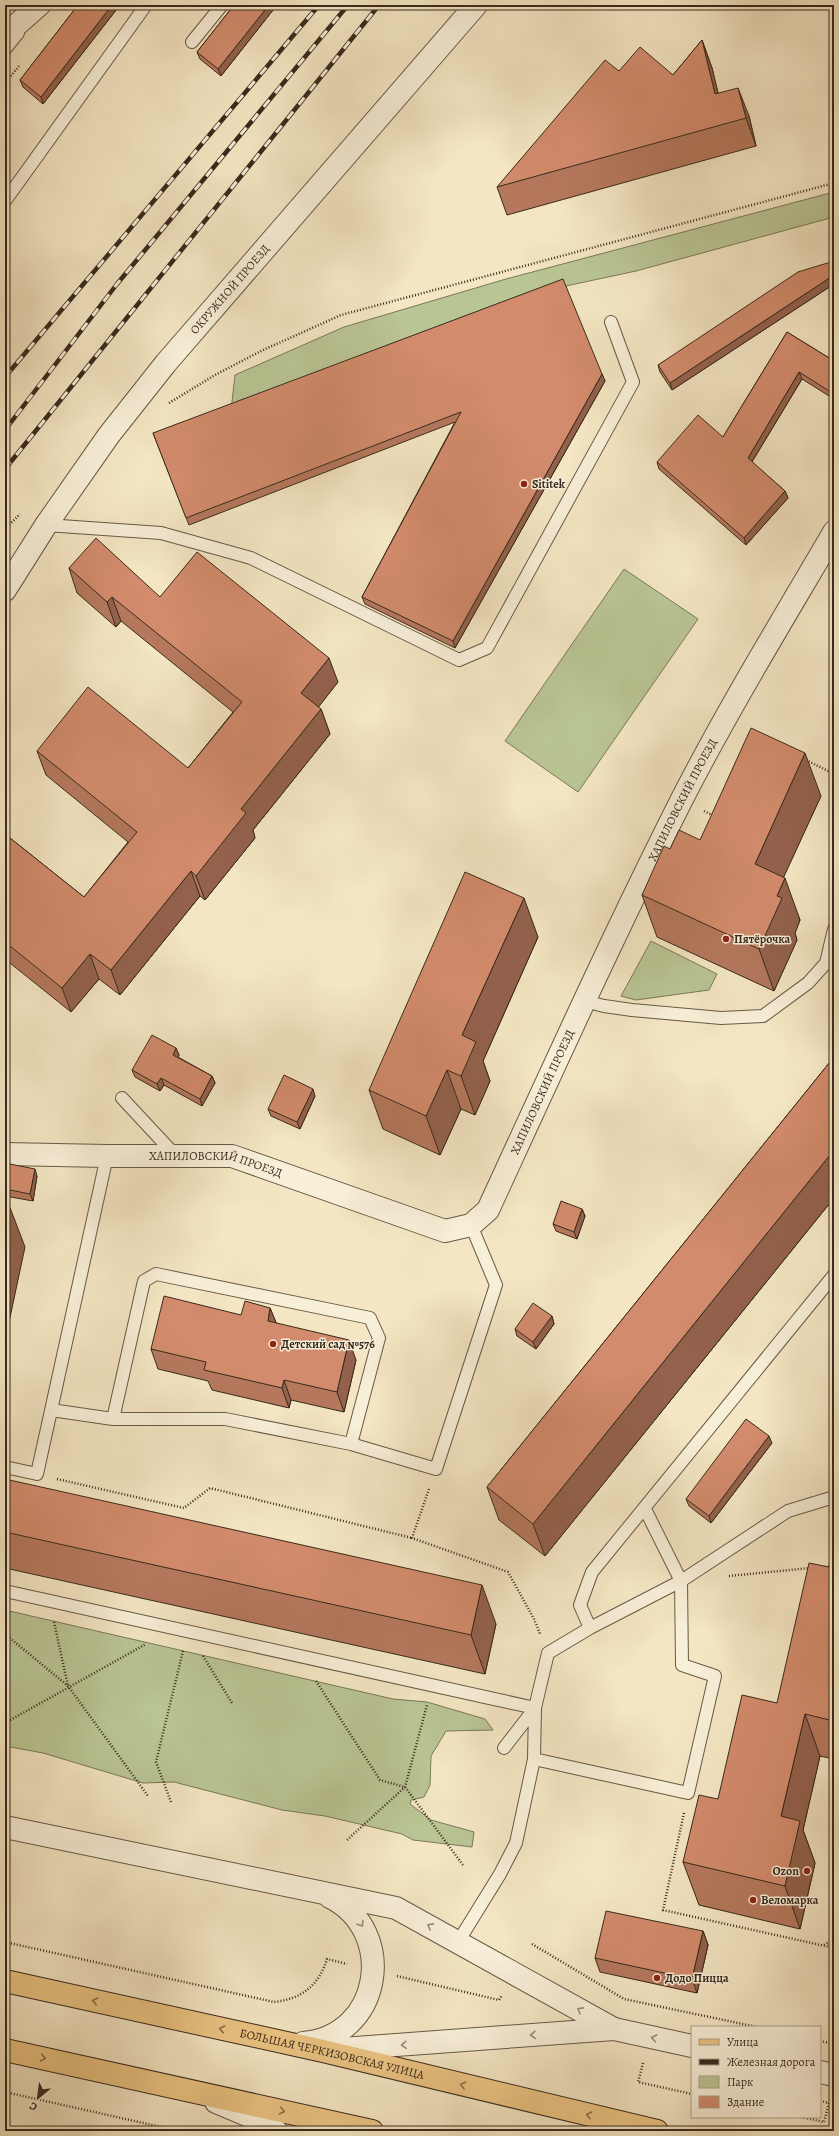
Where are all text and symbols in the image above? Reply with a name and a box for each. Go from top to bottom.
street label: ОКРУЖНОЙ ПРОЕЗД [186,241,273,338]
place label: Sititek [532,476,566,492]
marker: Sititek [519,479,529,489]
street label: ХАПИЛОВСКИЙ ПРОЕЗД [644,736,721,864]
place label: Пятёрочка [734,931,791,947]
marker: Пятёрочка [721,934,731,944]
street label: ХАПИЛОВСКИЙ ПРОЕЗД [507,1027,578,1157]
street label: ХАПИЛОВСКИЙ ПРОЕЗД [149,1147,285,1181]
place label: Детский сад №576 [281,1336,375,1352]
marker: Детский сад №576 [268,1339,278,1349]
place label: Ozon [772,1863,799,1879]
marker: Ozon [802,1866,812,1876]
place label: Веломарка [761,1892,819,1908]
marker: Веломарка [748,1895,758,1905]
one-way arrow [356,1919,363,1926]
one-way arrow [427,1924,434,1931]
place label: Додо Пицца [665,1970,729,1986]
marker: Додо Пицца [652,1973,662,1983]
one-way arrow [92,1997,98,2005]
one-way arrow [577,2007,584,2015]
street label: БОЛЬШАЯ ЧЕРКИЗОВСКАЯ УЛИЦА [238,2025,427,2083]
one-way arrow [219,2026,225,2034]
legend [691,2026,821,2118]
one-way arrow [530,2031,536,2040]
one-way arrow [651,2034,657,2042]
text: Улица [727,2034,759,2050]
one-way arrow [401,2040,407,2049]
one-way arrow [40,2054,46,2062]
text: Железная дорога [727,2054,816,2070]
text: Парк [727,2074,753,2090]
north arrow [18,2078,58,2118]
one-way arrow [460,2081,466,2089]
text: Здание [727,2094,764,2110]
text: С [27,2098,40,2115]
one-way arrow [279,2107,285,2115]
one-way arrow [586,2112,592,2120]

